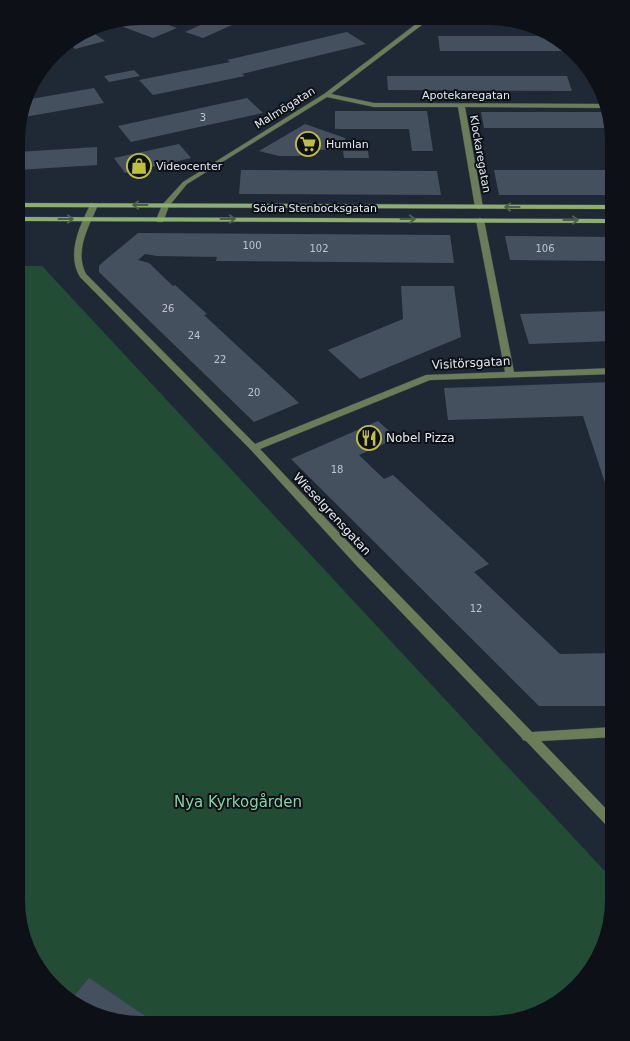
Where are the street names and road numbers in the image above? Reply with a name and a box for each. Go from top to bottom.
street label: Malmögatan [253,84,318,132]
street label: Apotekaregatan [422,89,510,102]
street label: Klockaregatan [467,114,493,194]
street label: Södra Stenbocksgatan [253,202,377,215]
street label: Visitörsgatan [431,354,511,372]
street label: Wieselgrensgatan [290,470,374,558]

